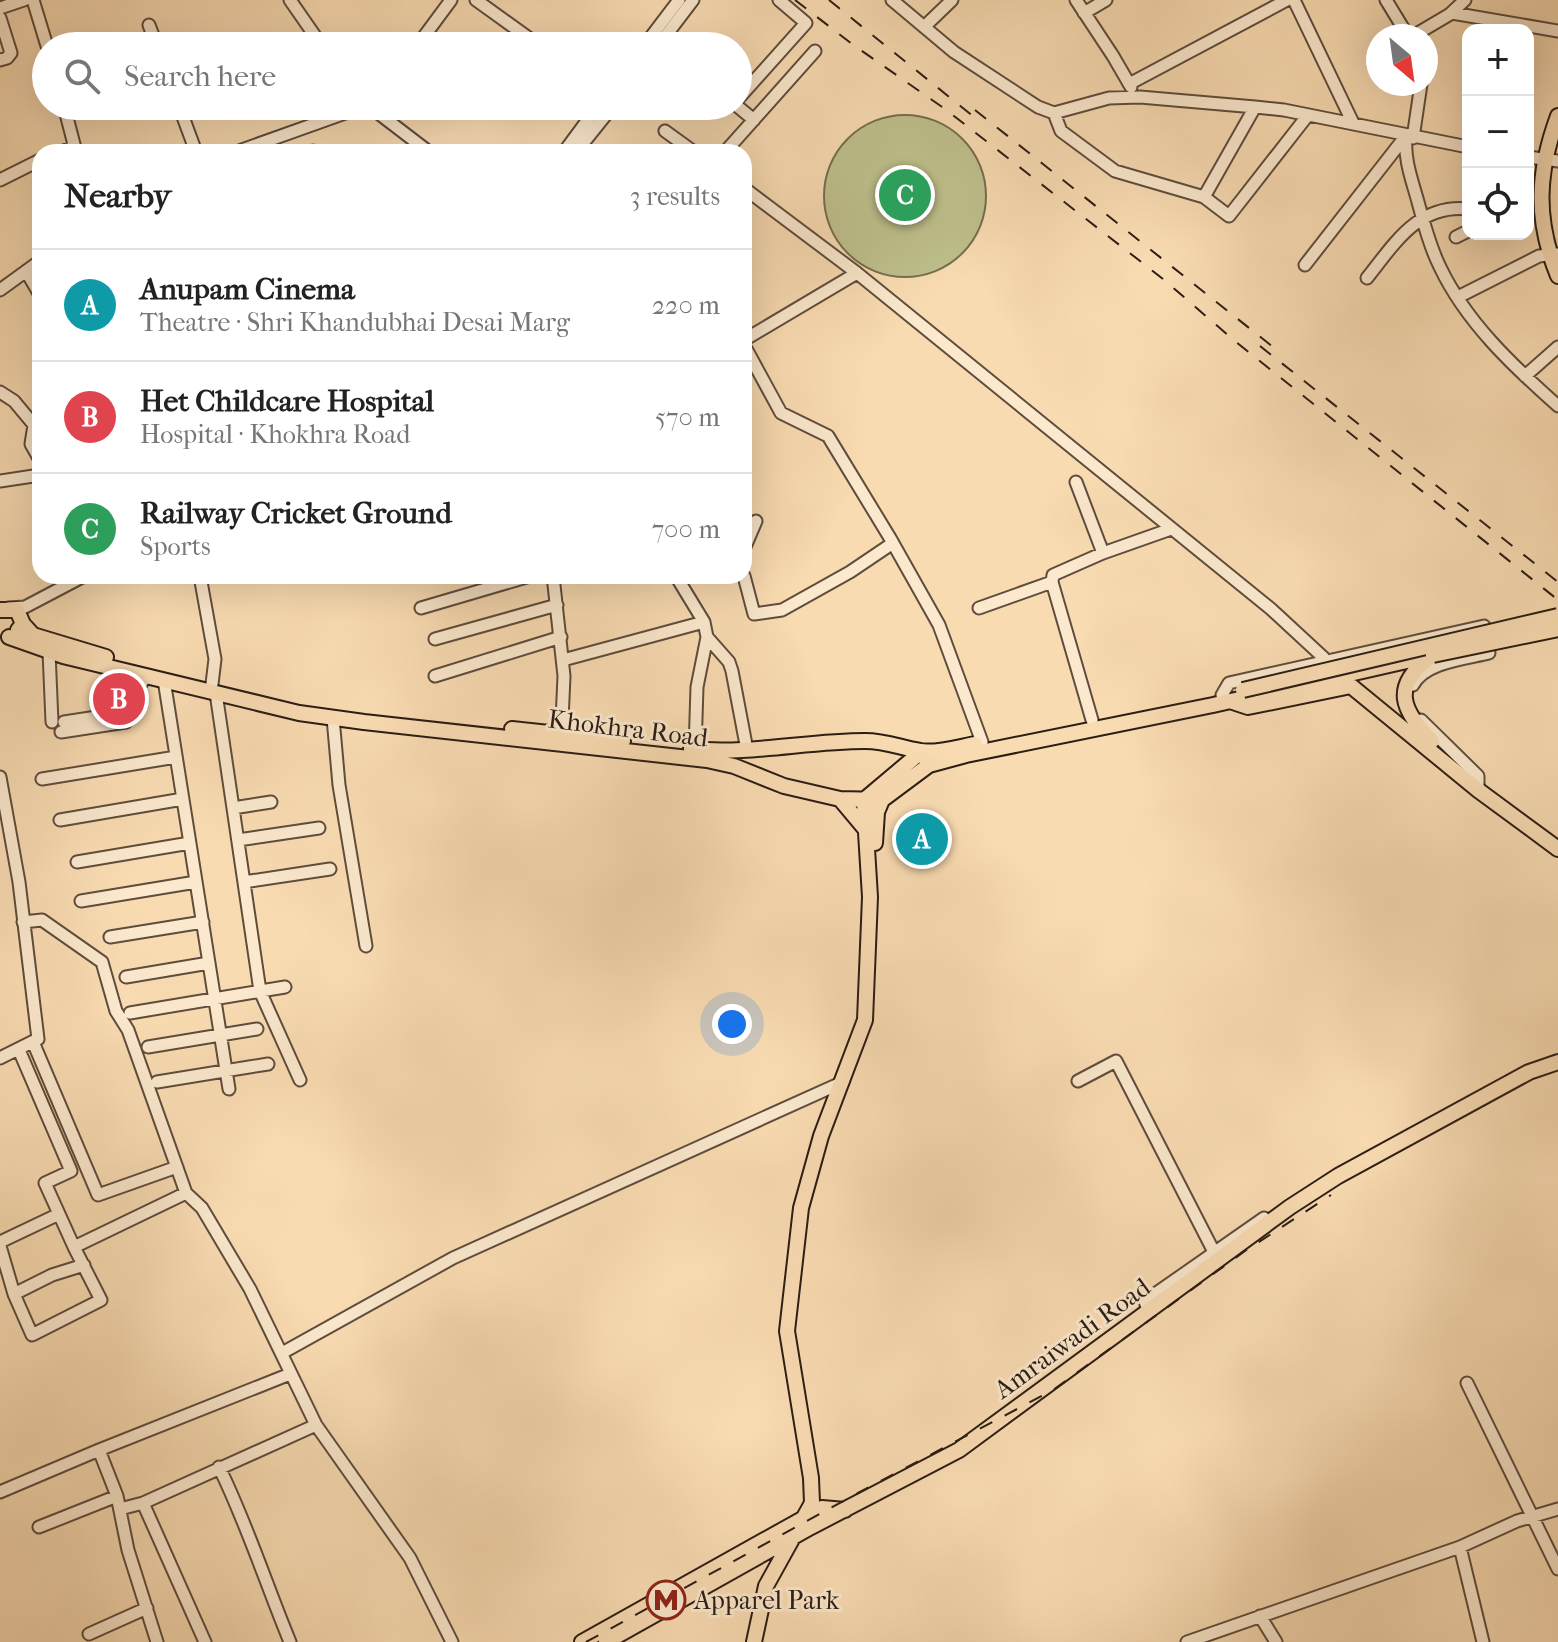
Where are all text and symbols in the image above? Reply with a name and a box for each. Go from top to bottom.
north arrow [1366,24,1438,96]
map controls [1462,24,1534,240]
button: + [1462,24,1534,96]
search box [32,32,752,120]
icon: search [60,54,104,98]
text: Search here [124,59,276,94]
button: − [1462,96,1534,168]
pin: C [879,165,931,225]
button: locate [1462,168,1534,240]
text: Nearby [64,176,171,216]
text: 3 results [630,181,720,212]
text: Anupam Cinema [140,272,355,307]
text: A [82,290,98,321]
text: 220 m [652,290,720,321]
text: Theatre · Shri Khandubhai Desai Marg [140,307,570,338]
text: Het Childcare Hospital [140,384,434,419]
text: B [82,402,98,433]
text: 570 m [655,402,720,433]
text: Hospital · Khokhra Road [140,419,410,450]
text: Railway Cricket Ground [140,496,452,531]
text: C [81,514,99,545]
text: 700 m [652,514,720,545]
text: Sports [140,531,211,562]
pin: B [93,669,145,729]
street label: Khokhra Road [546,703,711,754]
pin: A [896,809,948,869]
your location [712,1004,752,1044]
street label: Amraiwadi Road [987,1271,1157,1406]
metro station icon: Apparel Park [645,1579,687,1621]
place label: Apparel Park [693,1585,840,1616]

